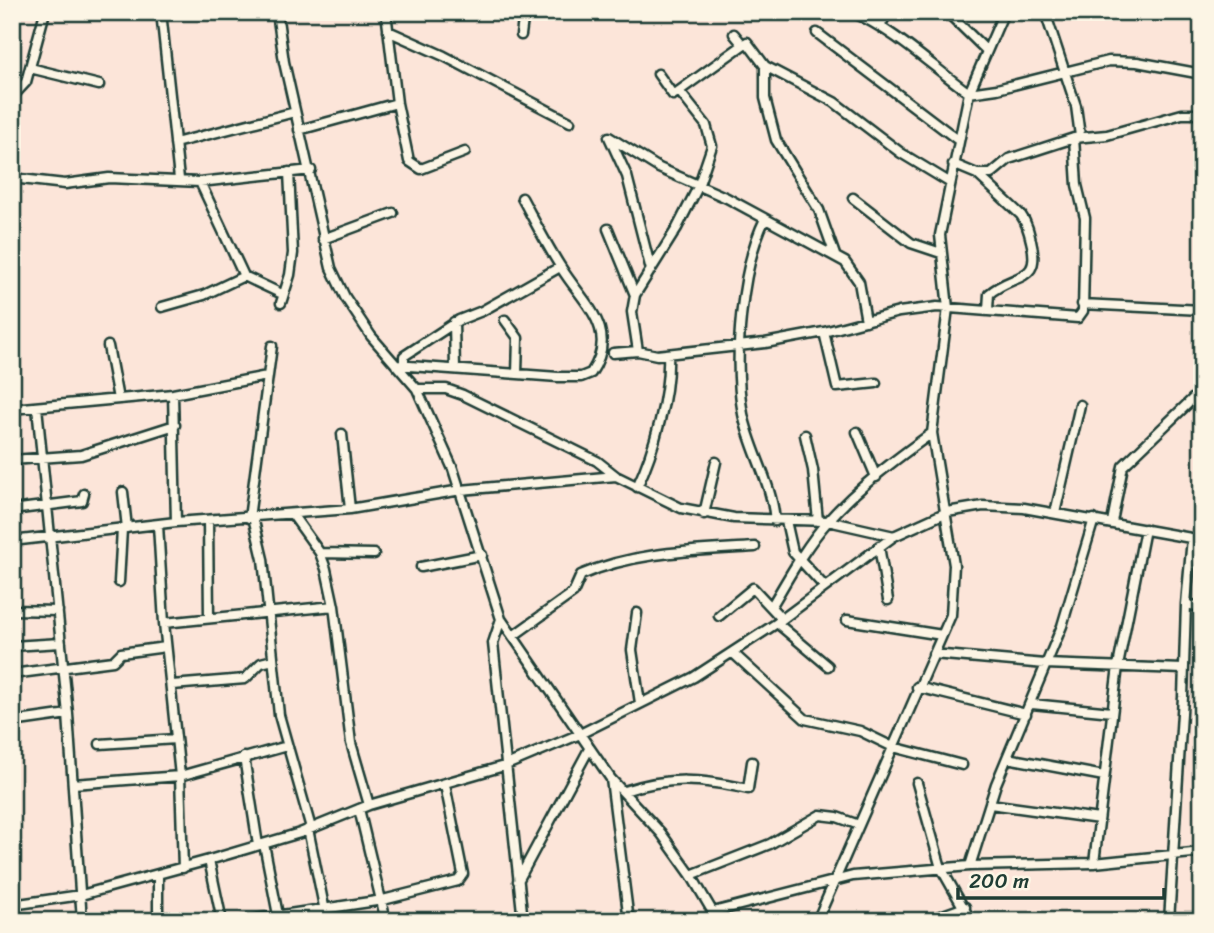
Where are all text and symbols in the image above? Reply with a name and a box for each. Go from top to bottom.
scale bar [958,856,1165,900]
text: 200 m [969,862,1029,900]

